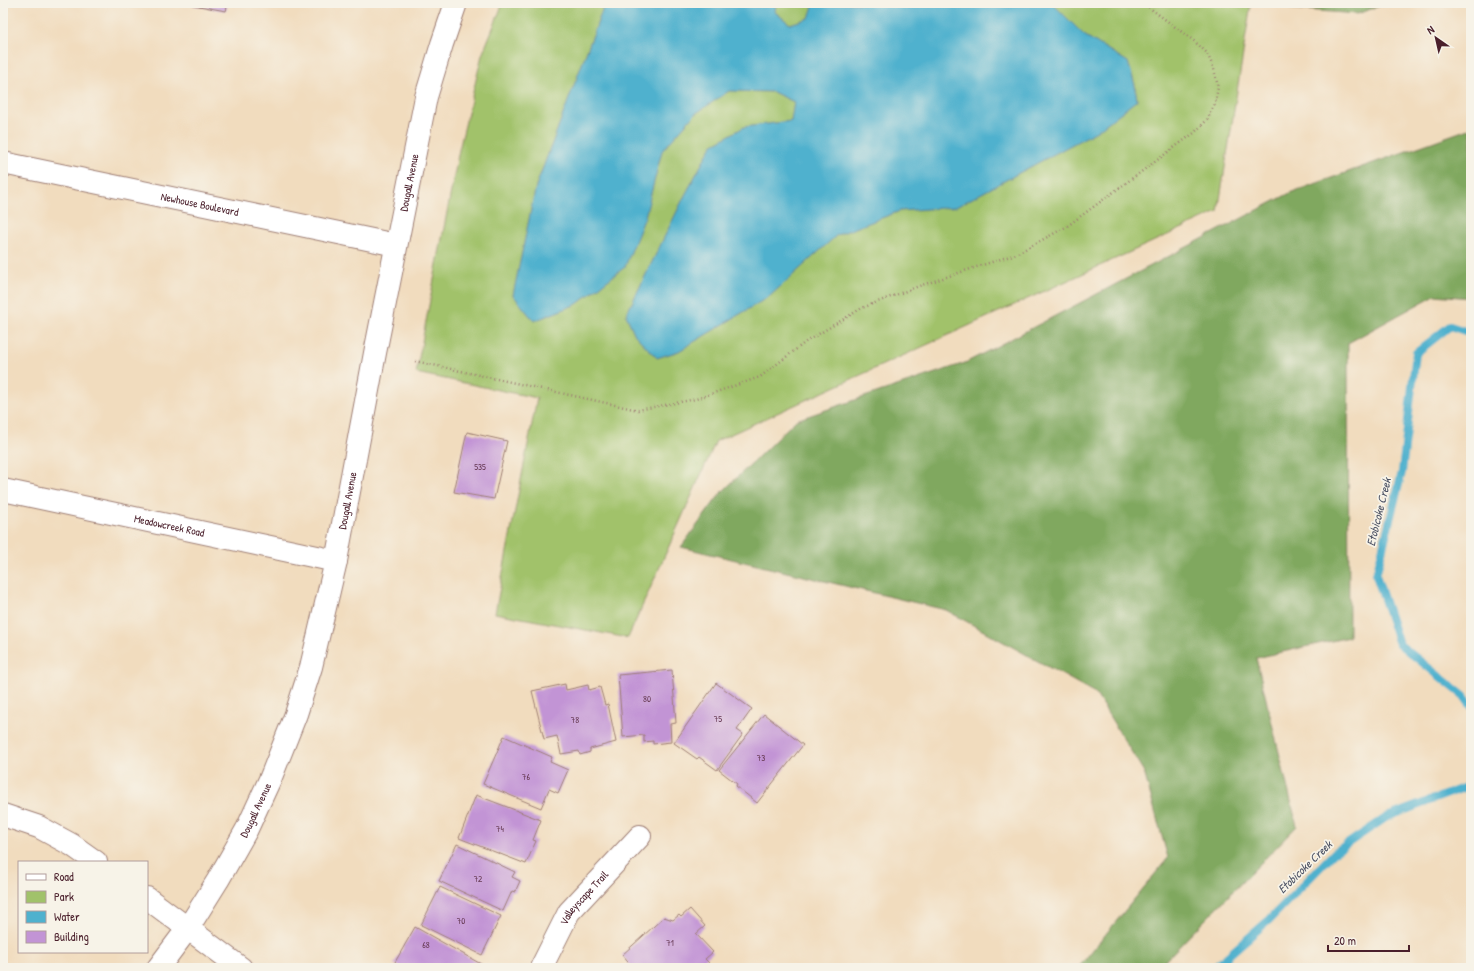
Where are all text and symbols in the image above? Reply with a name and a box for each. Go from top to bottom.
north arrow [1416,18,1456,58]
text: N [1424,22,1437,37]
street label: Dougall Avenue [396,152,422,213]
street label: Newhouse Boulevard [160,189,241,219]
house number: 535 [474,461,486,473]
street label: Dougall Avenue [335,470,360,531]
water label: Etobicoke Creek [1362,475,1395,548]
street label: Meadowcreek Road [133,511,206,540]
house number: 80 [643,693,651,705]
house number: 75 [714,713,722,725]
house number: 78 [571,714,579,726]
house number: 73 [757,752,765,764]
house number: 76 [522,771,530,783]
street label: Dougall Avenue [237,780,275,840]
house number: 74 [496,823,505,835]
water label: Etobicoke Creek [1274,836,1336,897]
legend [18,861,148,953]
street label: Valleyscape Trail [557,867,611,927]
text: Road [54,868,74,885]
house number: 72 [474,873,483,885]
text: Park [54,888,74,905]
text: Water [54,908,80,925]
house number: 70 [457,915,465,927]
scale bar [1328,927,1409,953]
text: Building [54,928,89,945]
text: 20 m [1334,932,1356,949]
house number: 71 [666,937,674,949]
house number: 68 [422,939,430,951]

